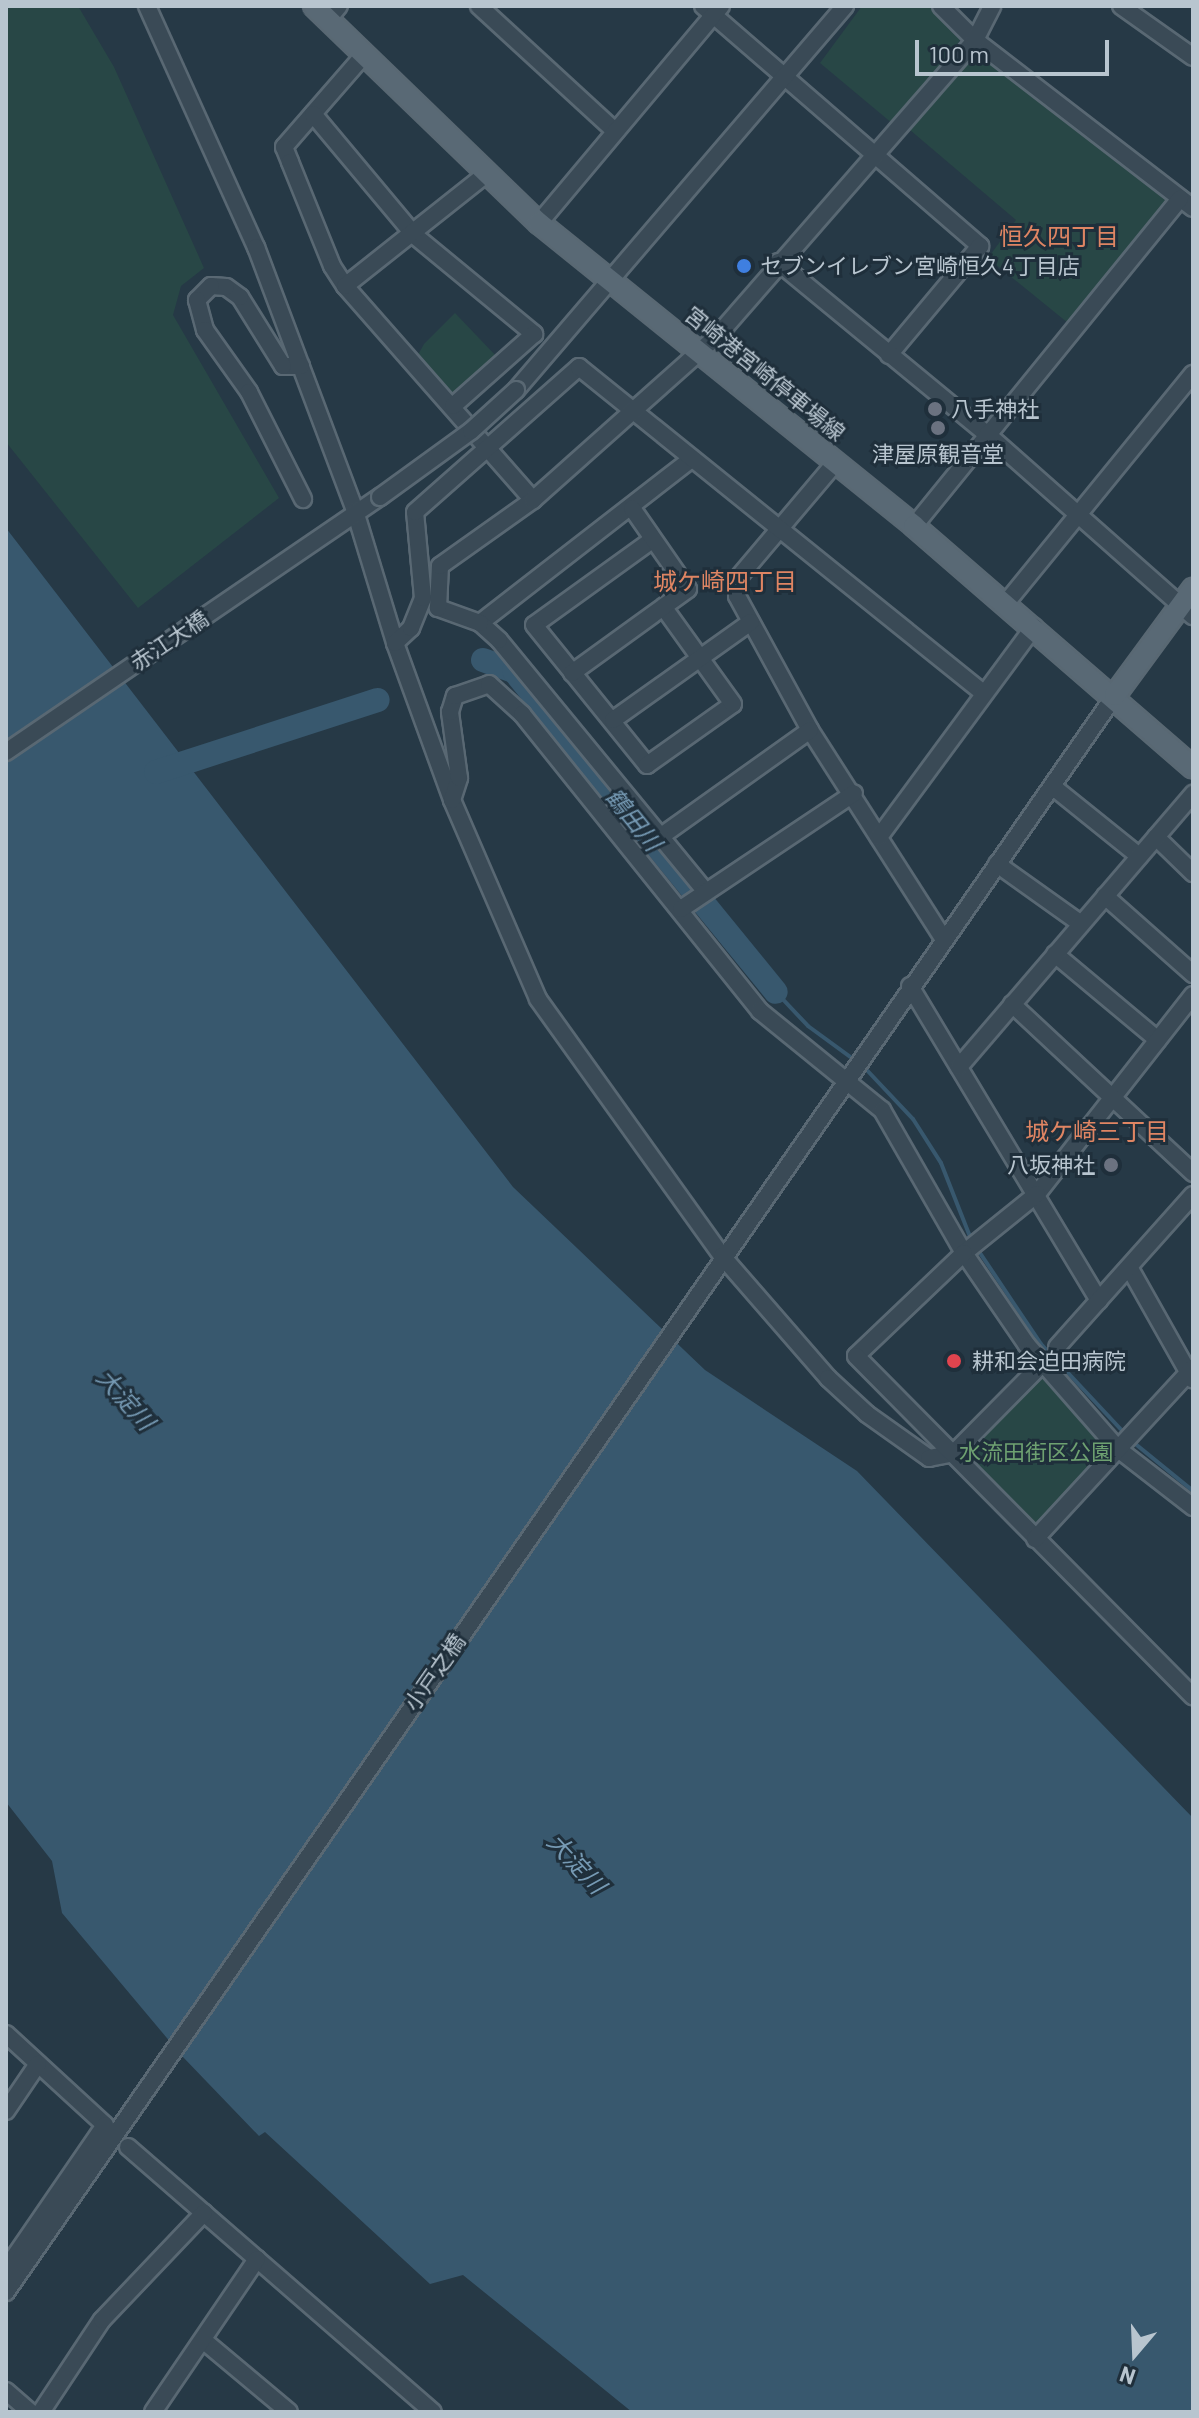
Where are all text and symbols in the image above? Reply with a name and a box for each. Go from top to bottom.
scale bar [919,24,1113,74]
text: 100 m [929,39,989,68]
district label: 恒久四丁目 [999,222,1119,250]
place label: セブンイレブン宮崎恒久4丁目店 [760,253,1080,279]
marker: セブンイレブン宮崎恒久4丁目店 [735,257,753,275]
street label: 宮崎港宮崎停車場線 [680,300,850,446]
place label: 八手神社 [951,396,1039,422]
marker: 八手神社 [926,400,944,418]
marker: 津屋原観音堂 [929,419,947,437]
place label: 津屋原観音堂 [872,441,1004,467]
district label: 城ケ崎四丁目 [653,567,797,595]
street label: 赤江大橋 [125,604,213,676]
water label: 鶴田川 [600,782,668,856]
district label: 城ケ崎三丁目 [1025,1117,1169,1145]
place label: 八坂神社 [1007,1152,1095,1178]
marker: 八坂神社 [1102,1156,1120,1174]
place label: 耕和会迫田病院 [972,1348,1126,1374]
marker: 耕和会迫田病院 [943,1350,965,1372]
water label: 大淀川 [91,1363,161,1435]
park label: 水流田街区公園 [959,1439,1113,1465]
street label: 小戸之橋 [398,1628,470,1716]
water label: 大淀川 [542,1827,612,1899]
north arrow [1095,2314,1175,2394]
text: N [1116,2362,1138,2391]

